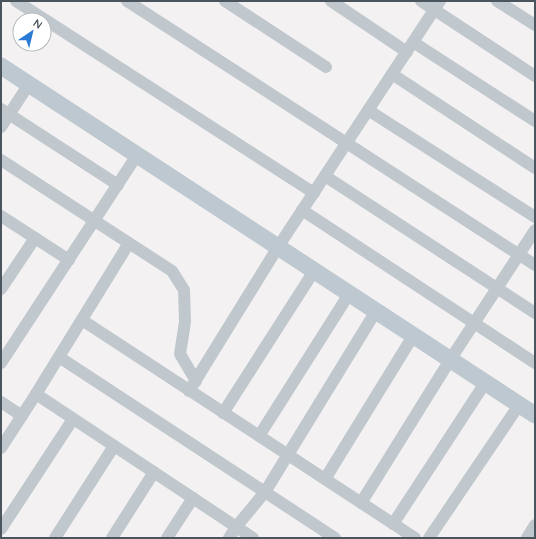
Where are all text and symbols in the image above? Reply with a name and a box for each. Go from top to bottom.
north arrow [12,12,52,52]
text: N [30,16,45,32]

